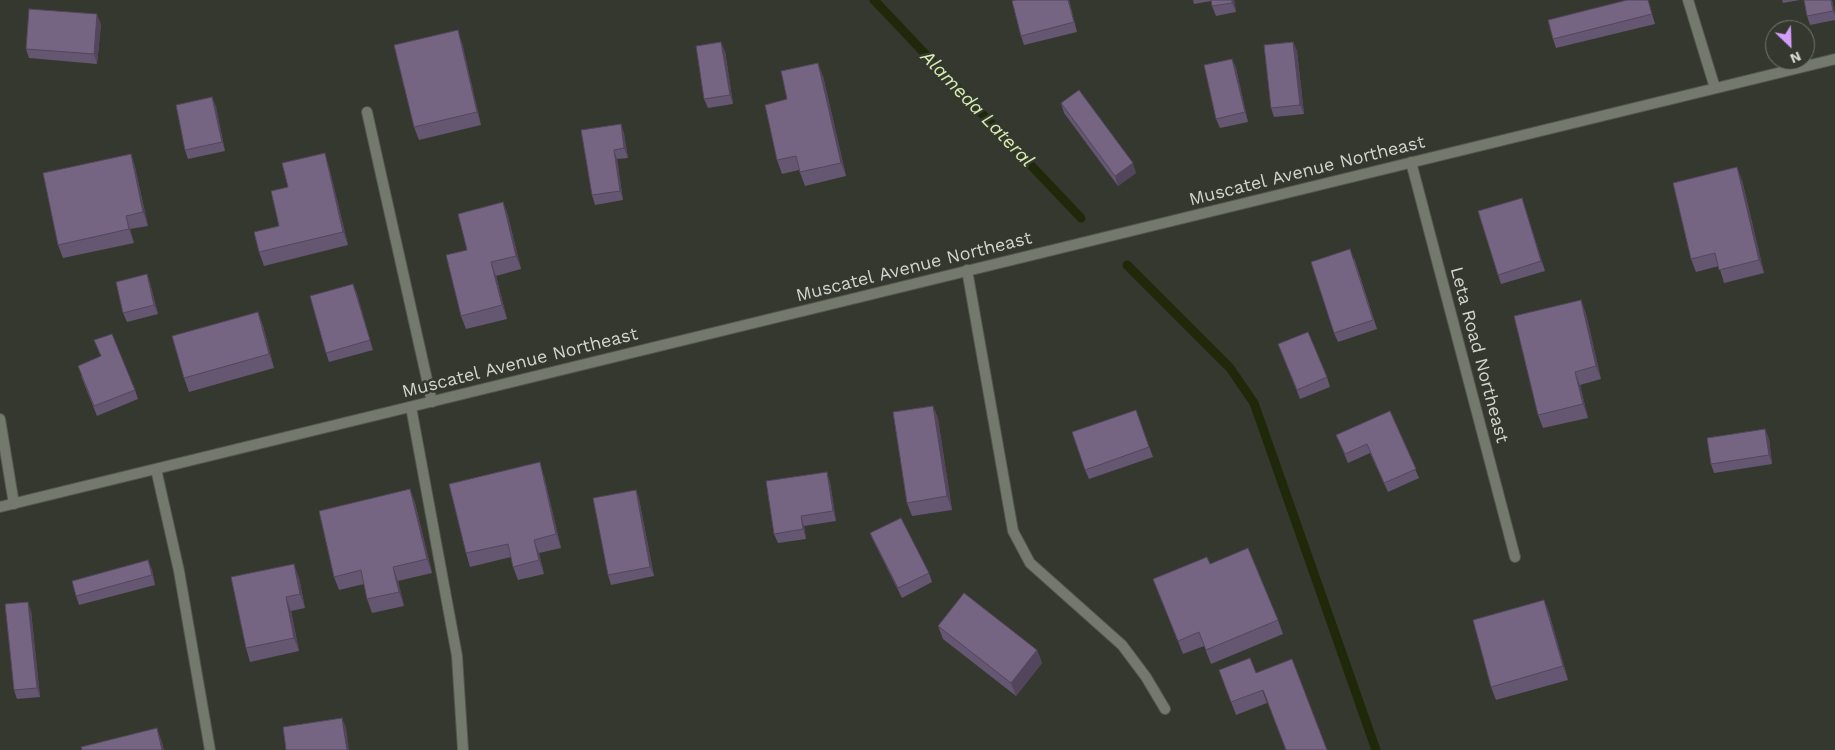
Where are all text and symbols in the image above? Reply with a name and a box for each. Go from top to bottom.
north arrow [1765,20,1815,70]
water label: Alameda Lateral [916,46,1038,172]
text: N [1788,48,1804,67]
street label: Muscatel Avenue Northeast [1187,131,1427,211]
street label: Muscatel Avenue Northeast [794,227,1034,307]
street label: Leta Road Northeast [1445,265,1513,445]
street label: Muscatel Avenue Northeast [400,323,640,403]

